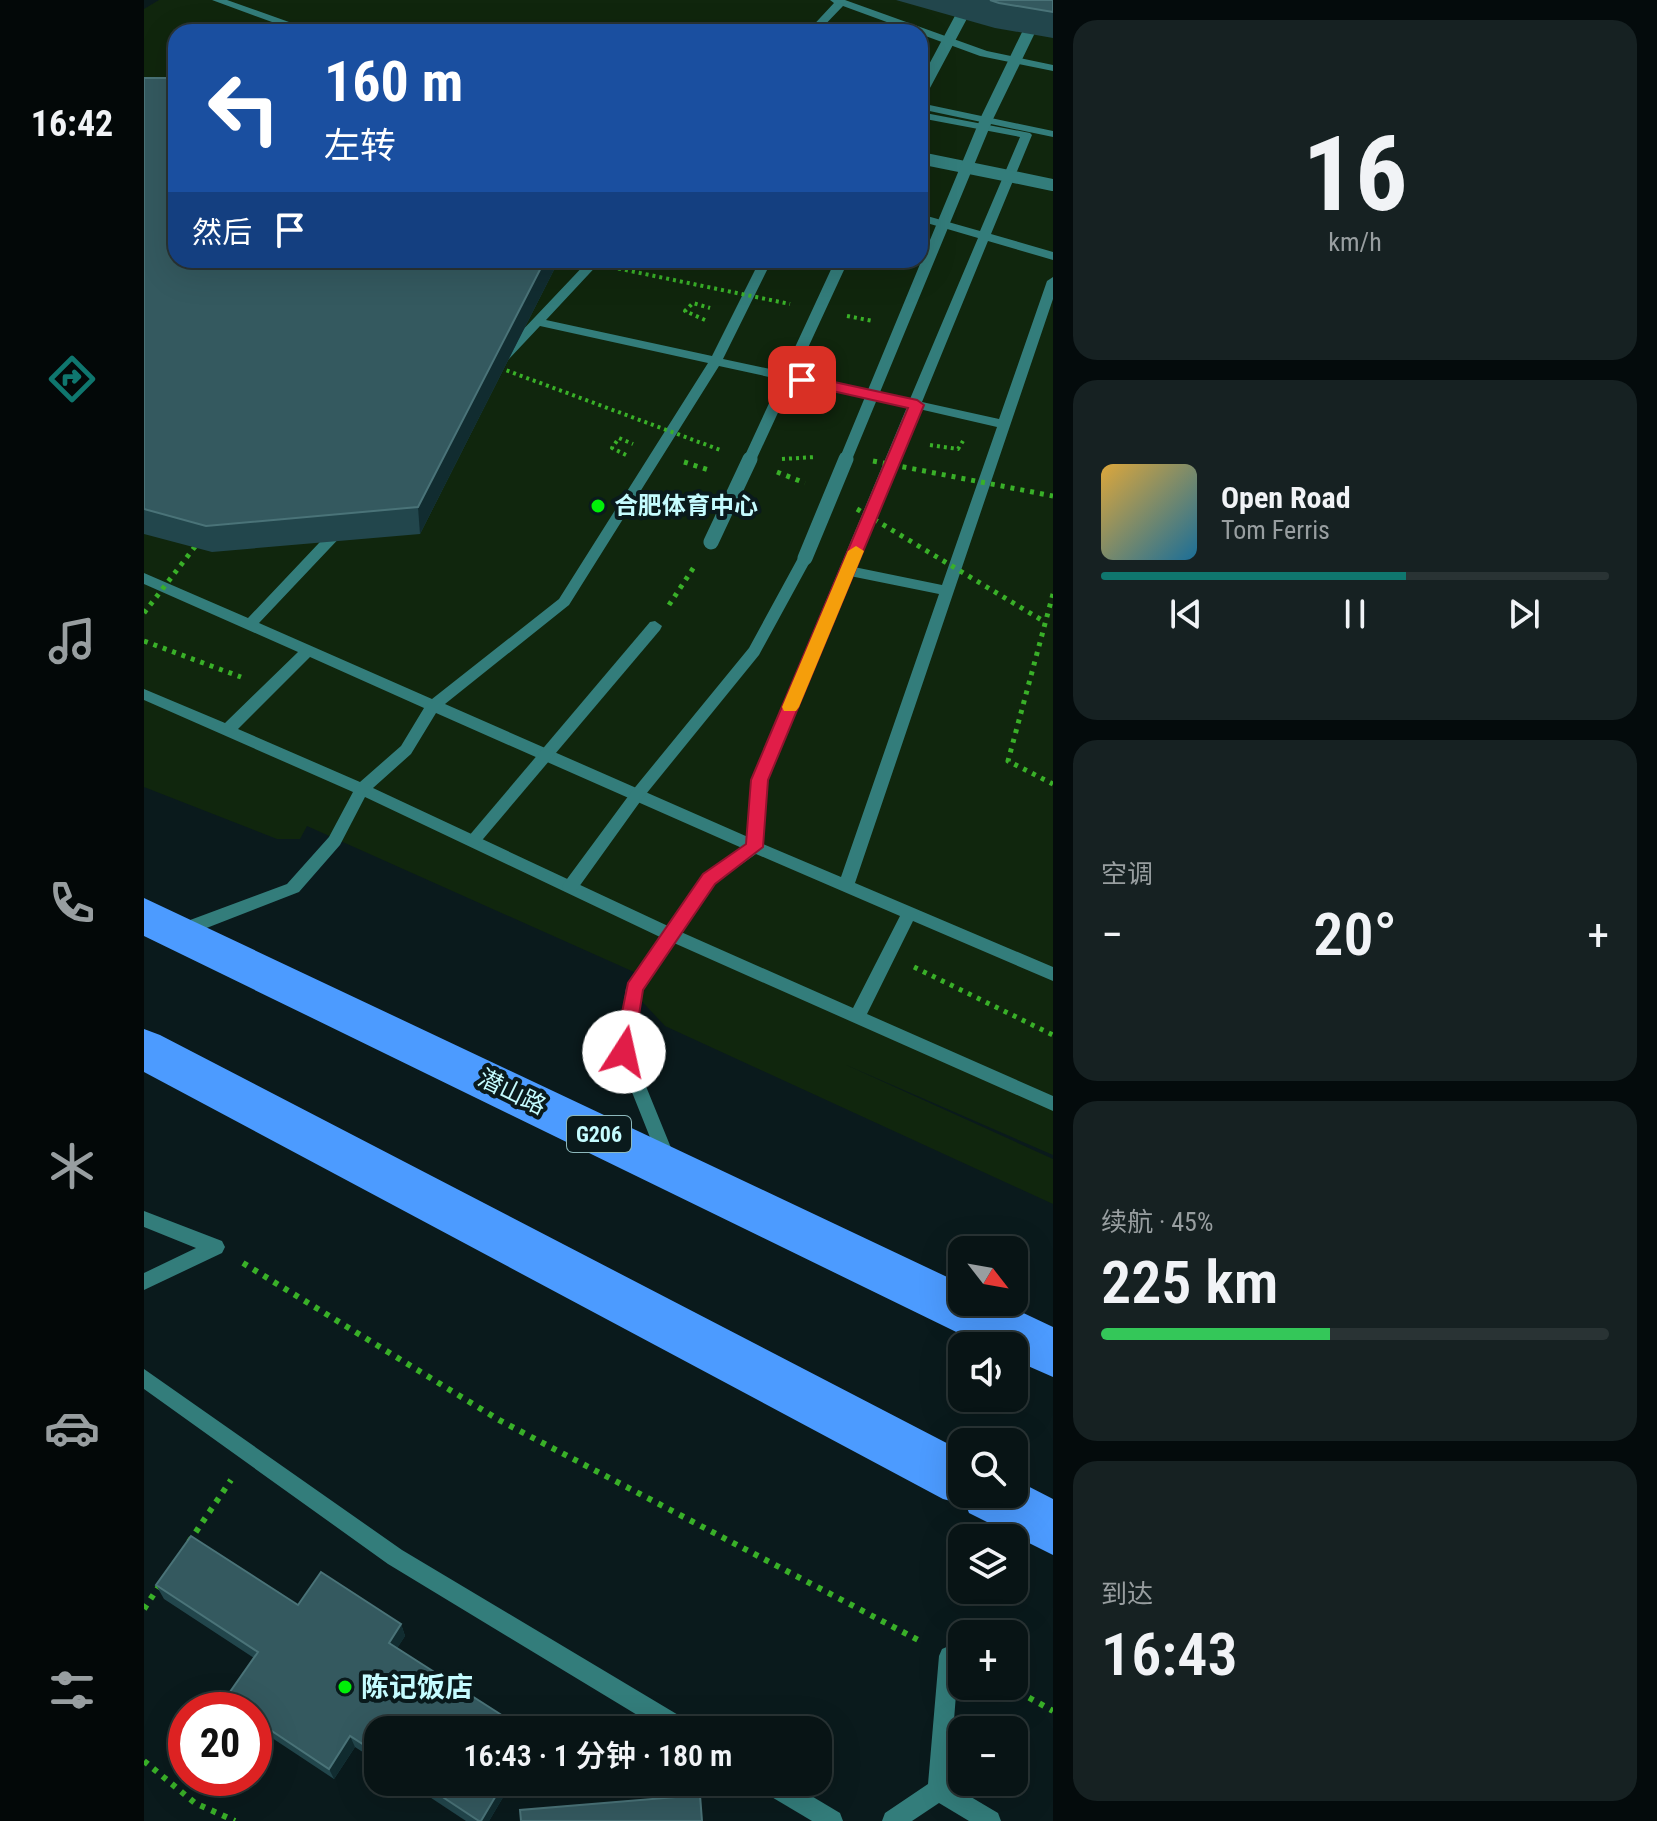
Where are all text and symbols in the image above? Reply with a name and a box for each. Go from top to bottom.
text: 160 m [324,49,463,115]
icon: left [192,56,296,160]
text: 16:42 [31,103,113,145]
text: 16 [1302,114,1408,235]
text: 左转 [324,125,396,167]
icon: arrive [268,208,312,252]
text: 然后 [192,215,252,250]
text: km/h [1328,227,1382,257]
pin [768,346,836,414]
icon: directions [44,351,100,407]
icon: arrive [780,358,824,402]
text: Open Road [1221,480,1351,515]
place label: 合肥体育中心 [614,492,758,520]
marker: 合肥体育中心 [589,497,607,515]
text: Tom Ferris [1221,515,1330,545]
icon: previous [1164,592,1208,636]
icon: pause [1333,592,1377,636]
icon: next [1502,592,1546,636]
icon: music [44,613,100,669]
text: 空调 [1101,859,1153,889]
icon: phone [44,875,100,931]
text: 20° [1313,899,1397,970]
text: − [1101,909,1123,961]
text: + [1587,909,1609,961]
position arrow [582,1010,666,1094]
street label: 潜山路 [474,1064,550,1120]
road number: G206 [567,1116,631,1152]
icon: climate [44,1138,100,1194]
text: 续航 · 45% [1101,1207,1213,1237]
north arrow [948,1236,1028,1316]
map controls [948,1236,1028,1796]
text: 225 km [1101,1247,1278,1318]
button: sound [948,1332,1028,1412]
icon: car [44,1400,100,1456]
button: search [948,1428,1028,1508]
button: layers [948,1524,1028,1604]
text: 到达 [1101,1579,1153,1609]
text: 16:43 [1101,1619,1238,1690]
button: + [948,1620,1028,1700]
icon: filters [44,1662,100,1718]
place label: 陈记饭店 [361,1671,473,1704]
marker: 陈记饭店 [336,1678,354,1696]
speed limit sign: 20 [168,1692,272,1796]
button: − [948,1716,1028,1796]
text: 16:43 · 1 分钟 · 180 m [464,1738,732,1773]

